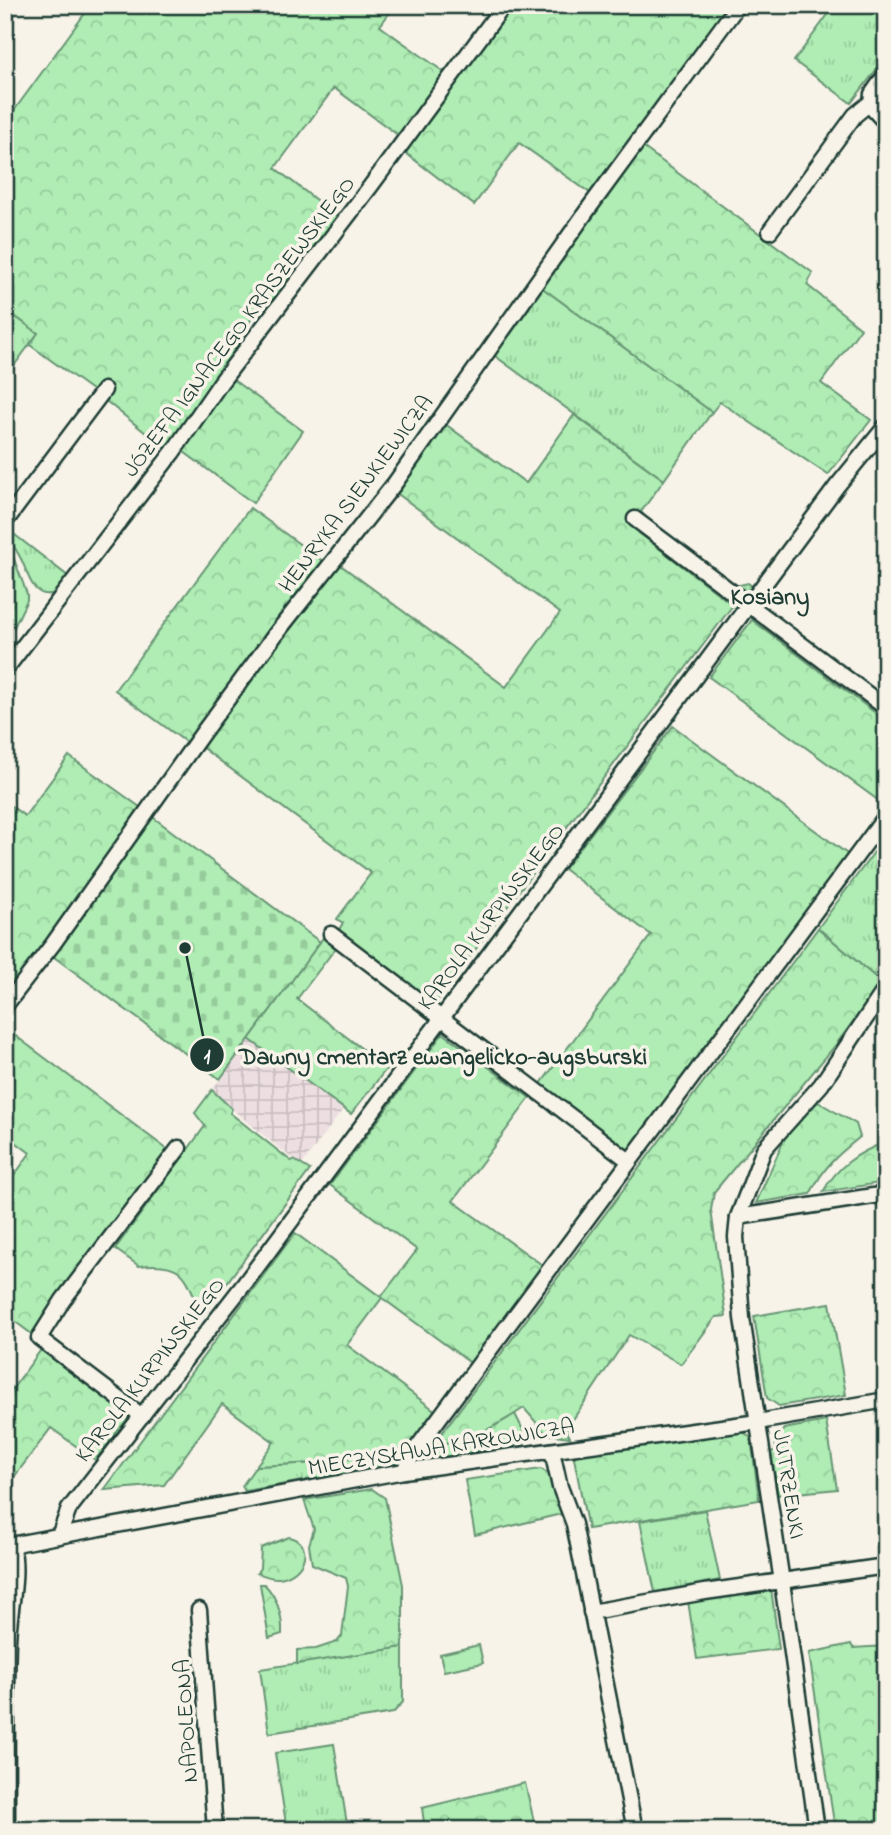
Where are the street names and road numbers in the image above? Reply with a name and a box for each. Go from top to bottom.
street label: JÓZEFA IGNACEGO KRASZEWSKIEGO [116,170,364,485]
street label: HENRYKA SIENKIEWICZA [271,389,443,600]
street label: KAROLA KURPIŃSKIEGO [410,817,574,1018]
street label: KAROLA KURPIŃSKIEGO [68,1271,234,1470]
street label: MIECZYSŁAWA KARŁOWICZA [306,1411,577,1486]
street label: JUTRZENKI [763,1427,812,1542]
street label: NAPOLEONA [167,1658,208,1784]

